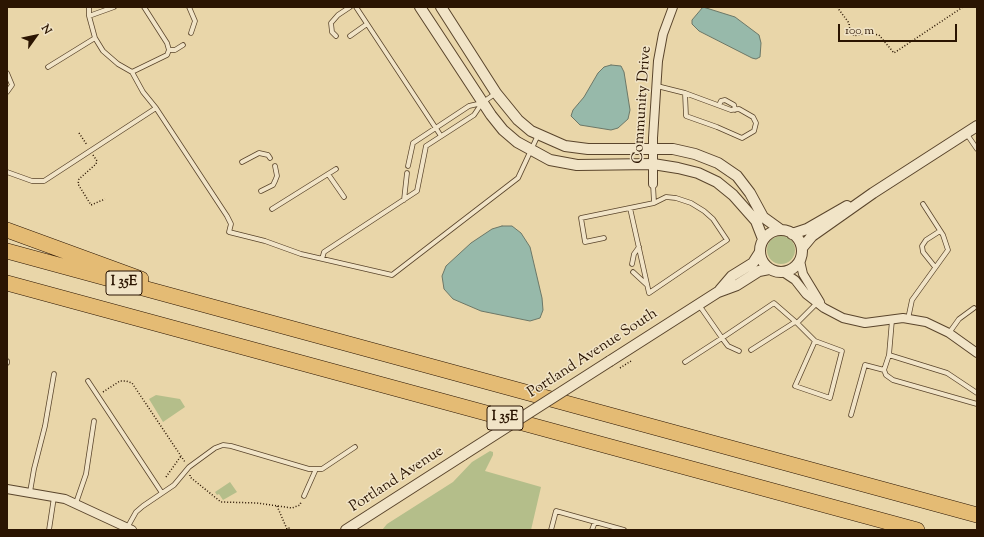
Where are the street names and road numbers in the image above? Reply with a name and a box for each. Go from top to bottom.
street label: Community Drive [630,45,656,165]
road number: I 35E [106,271,142,295]
street label: Portland Avenue South [525,305,661,403]
road number: I 35E [487,406,523,430]
street label: Portland Avenue [347,443,447,517]

